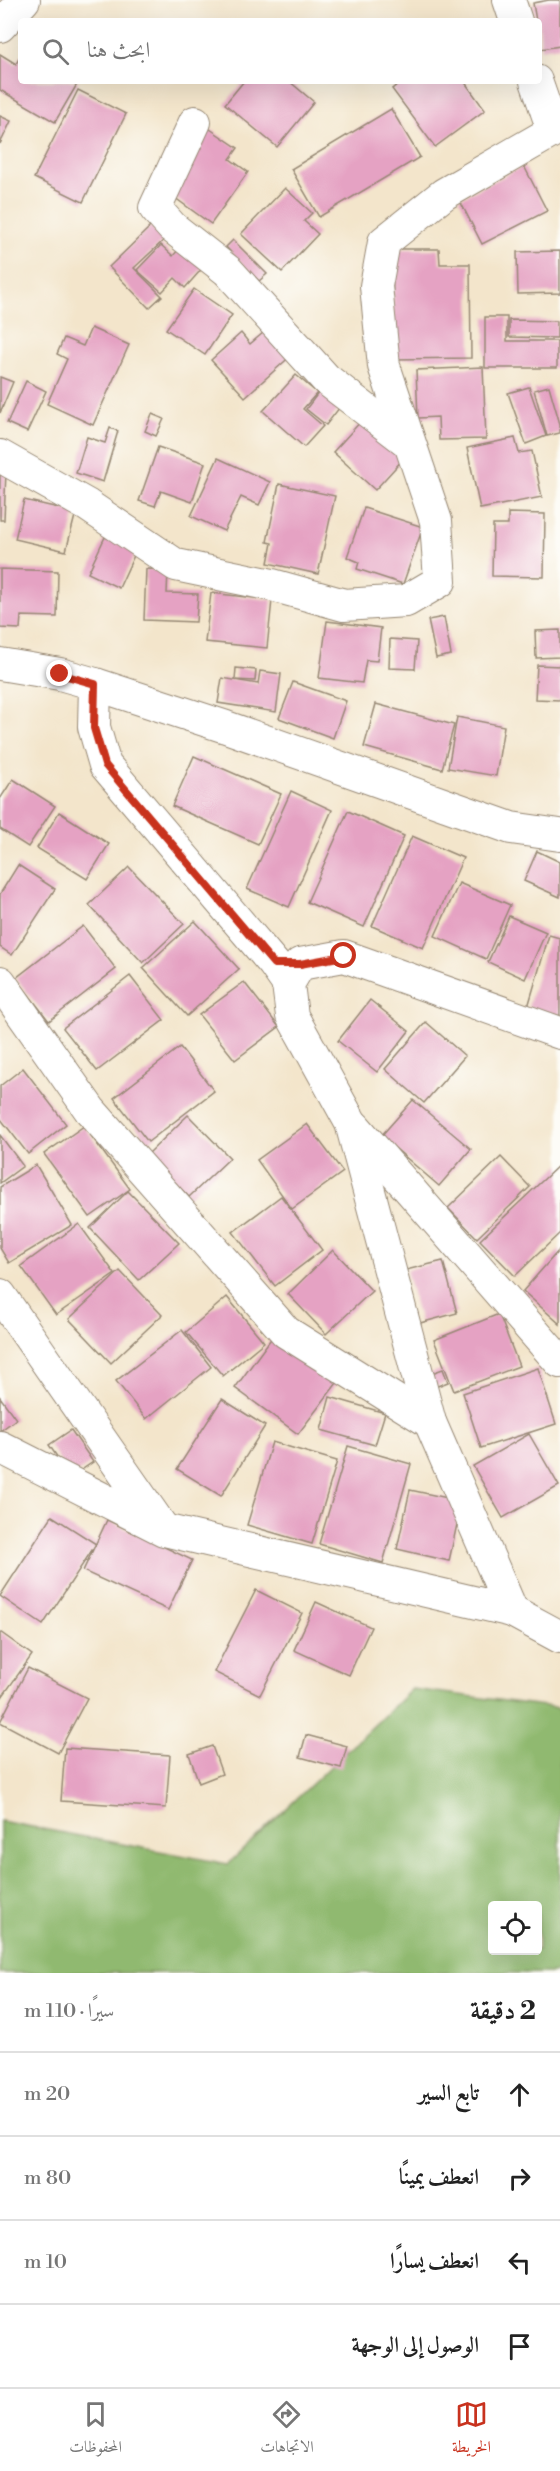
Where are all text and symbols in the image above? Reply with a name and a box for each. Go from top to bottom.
search box [18,18,542,84]
icon: search [39,35,72,68]
text: ابحث هنا [87,37,150,64]
route end [46,660,72,686]
route start [330,942,356,968]
map controls [488,1901,542,1955]
button: locate [488,1901,542,1955]
text: 2 دقيقة [470,1995,536,2027]
text: سيرًا · 110 m [24,1999,114,2024]
icon: ahead [503,2078,536,2111]
text: تابع السير [418,2080,479,2107]
text: 20 m [24,2082,70,2107]
icon: right [503,2162,536,2195]
text: انعطف يمينًا [399,2164,479,2191]
text: 80 m [24,2166,71,2191]
icon: left [503,2246,536,2279]
text: انعطف يسارًا [390,2248,479,2275]
text: 10 m [24,2250,67,2275]
icon: arrive [503,2330,536,2363]
text: الوصول إلى الوجهة [351,2332,479,2359]
tab: المحفوظات [69,2398,122,2462]
tab: الاتجاهات [260,2398,314,2462]
tab: الخريطة [452,2398,491,2462]

